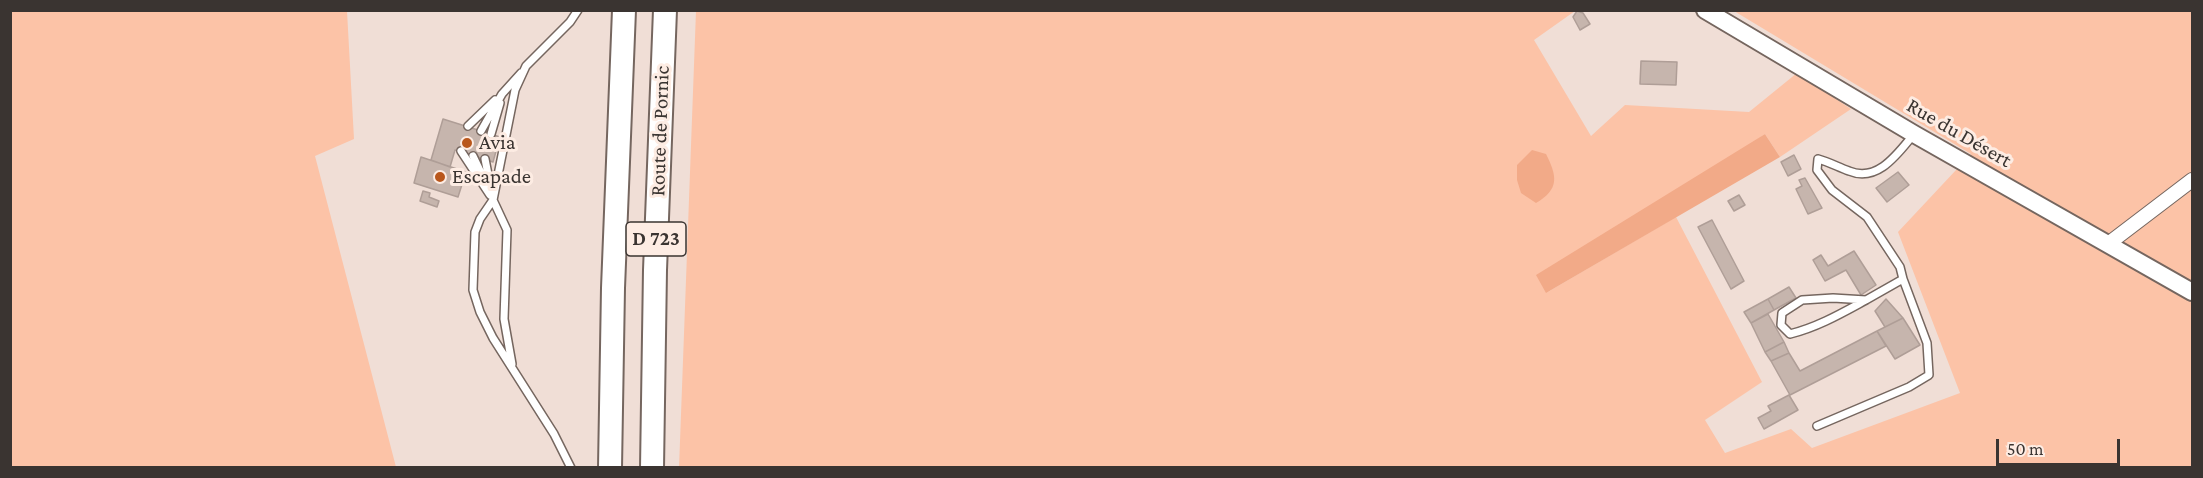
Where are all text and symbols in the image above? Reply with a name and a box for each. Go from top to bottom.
street label: Route de Pornic [645,65,675,197]
street label: Rue du Désert [1902,93,2016,173]
place label: Avia [479,130,515,156]
marker: Avia [460,136,474,150]
place label: Escapade [452,164,531,190]
marker: Escapade [433,170,447,184]
road number: D 723 [626,222,686,256]
scale bar [1999,427,2124,465]
text: 50 m [2007,439,2044,459]

